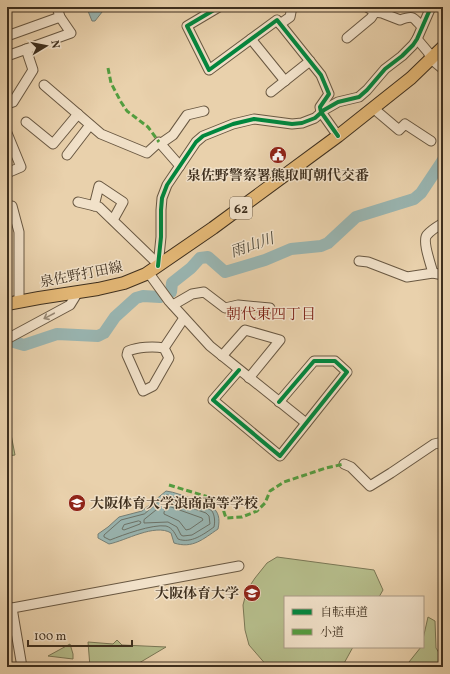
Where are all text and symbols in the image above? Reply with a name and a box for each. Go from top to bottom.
north arrow [26,26,66,66]
text: N [46,39,62,50]
public building icon: 泉佐野警察署熊取町朝代交番 [268,145,288,165]
place label: 泉佐野警察署熊取町朝代交番 [187,167,369,186]
road number: 62 [230,197,252,219]
water label: 雨山川 [228,229,279,264]
street label: 泉佐野打田線 [38,258,124,293]
district label: 朝代東四丁目 [226,305,316,326]
one-way arrow [43,313,55,320]
school or university icon: 大阪体育大学浪商高等学校 [67,493,87,513]
place label: 大阪体育大学浪商高等学校 [90,495,258,514]
school or university icon: 大阪体育大学 [242,583,262,603]
place label: 大阪体育大学 [155,585,239,604]
legend [284,596,424,648]
text: 自転車道 [320,605,368,621]
scale bar [28,622,132,648]
text: 小道 [320,625,344,641]
text: 100 m [34,629,67,645]

